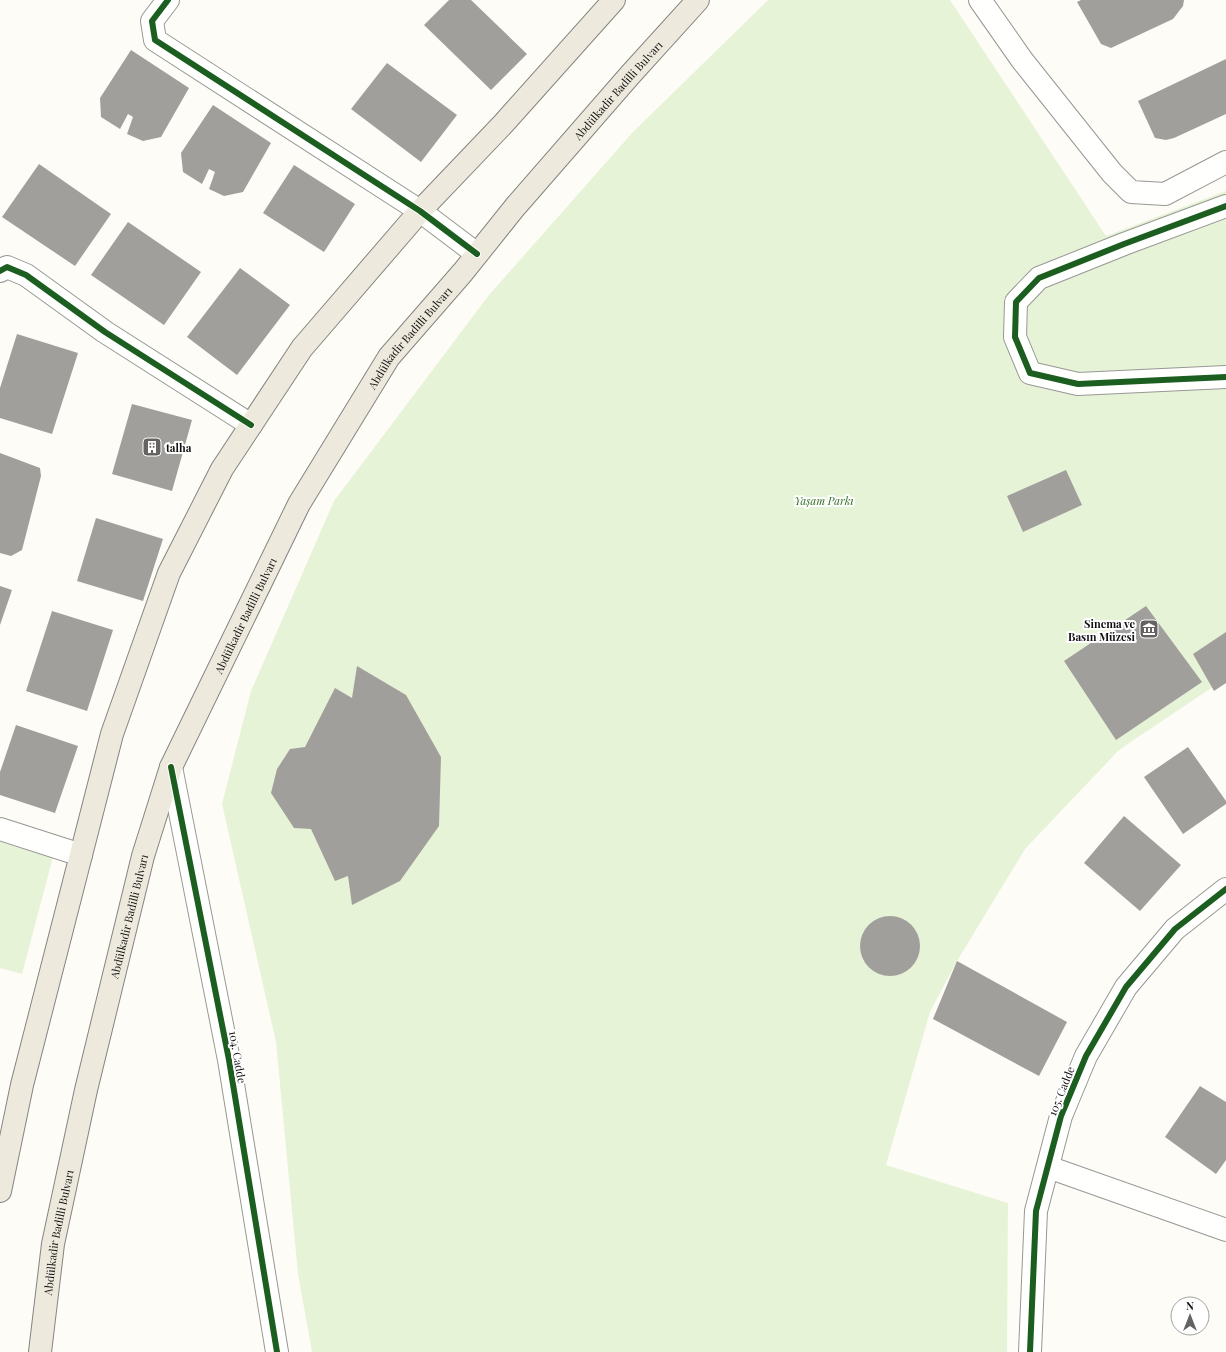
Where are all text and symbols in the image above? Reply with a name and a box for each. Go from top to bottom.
street label: Abdülkadir Badilli Bulvarı [569,37,665,143]
street label: Abdülkadir Badilli Bulvarı [363,283,455,392]
building icon: talha [141,436,163,458]
place label: talha [165,440,192,455]
park label: Yaşam Parkı [794,493,854,508]
street label: Abdülkadir Badilli Bulvarı [210,555,279,677]
place label: Sinema ve Basın Müzesi [1068,616,1136,644]
museum icon: Sinema ve Basın Müzesi [1138,618,1160,640]
street label: Abdülkadir Badilli Bulvarı [106,853,151,981]
street label: 104. Cadde [226,1030,250,1085]
street label: 105. Cadde [1044,1064,1078,1118]
street label: Abdülkadir Badilli Bulvarı [39,1168,76,1297]
north arrow [1170,1296,1210,1336]
text: N [1186,1298,1194,1313]

